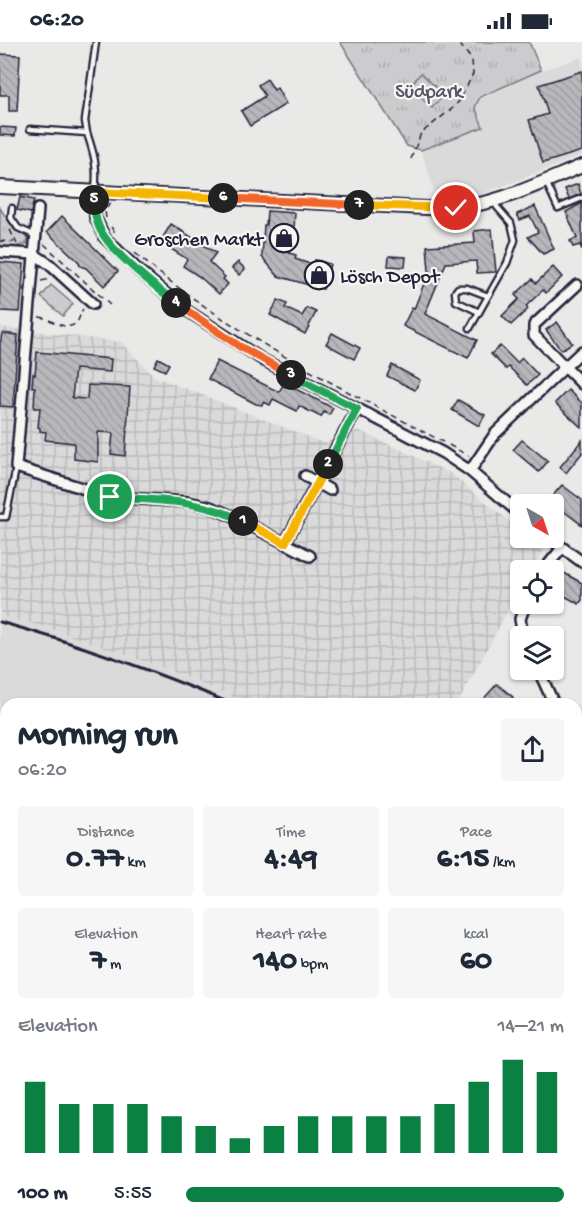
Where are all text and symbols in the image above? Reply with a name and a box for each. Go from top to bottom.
text: 06:20 [30,8,84,34]
park label: Südpark [395,82,465,105]
pin [430,182,481,233]
pin: 6 [208,183,238,213]
pin: 5 [79,185,109,215]
text: 6 [219,188,227,207]
text: 5 [90,190,98,209]
pin: 7 [344,190,374,220]
icon: check [439,191,472,224]
text: 7 [355,195,363,214]
shop icon: Groschen Markt [268,222,300,254]
place label: Groschen Markt [134,230,265,253]
shop icon: Lösch Depot [303,259,335,291]
place label: Lösch Depot [340,267,441,290]
pin: 4 [161,288,191,318]
text: 4 [172,293,180,312]
pin: 3 [276,360,306,390]
text: 3 [287,365,295,384]
pin: 2 [313,449,343,479]
text: 2 [324,454,332,473]
pin [84,471,135,522]
icon: arrive [93,480,126,513]
north arrow [510,494,564,548]
map controls [510,494,564,680]
pin: 1 [228,506,258,536]
text: 1 [240,511,246,530]
button: locate [510,560,564,614]
button: layers [510,626,564,680]
text: Morning run [18,718,178,756]
button: share [501,718,564,781]
text: 06:20 [18,760,67,783]
text: Distance [78,824,134,843]
text: Time [276,824,306,843]
text: Pace [460,824,492,843]
text: 0.77 [66,843,124,878]
text: 4:49 [265,843,317,878]
text: 6:15 [437,843,489,878]
text: km [124,854,146,873]
text: /km [489,854,515,873]
text: Elevation [74,926,138,945]
text: Heart rate [255,926,327,945]
text: kcal [464,926,488,945]
text: 7 [91,945,106,980]
text: 140 [254,945,297,980]
text: 60 [460,945,492,980]
text: m [106,956,121,975]
text: bpm [297,956,328,975]
text: Elevation [18,1016,98,1039]
text: 14–21 m [497,1016,564,1039]
text: 100 m [18,1183,68,1206]
text: 5:55 [114,1183,152,1206]

